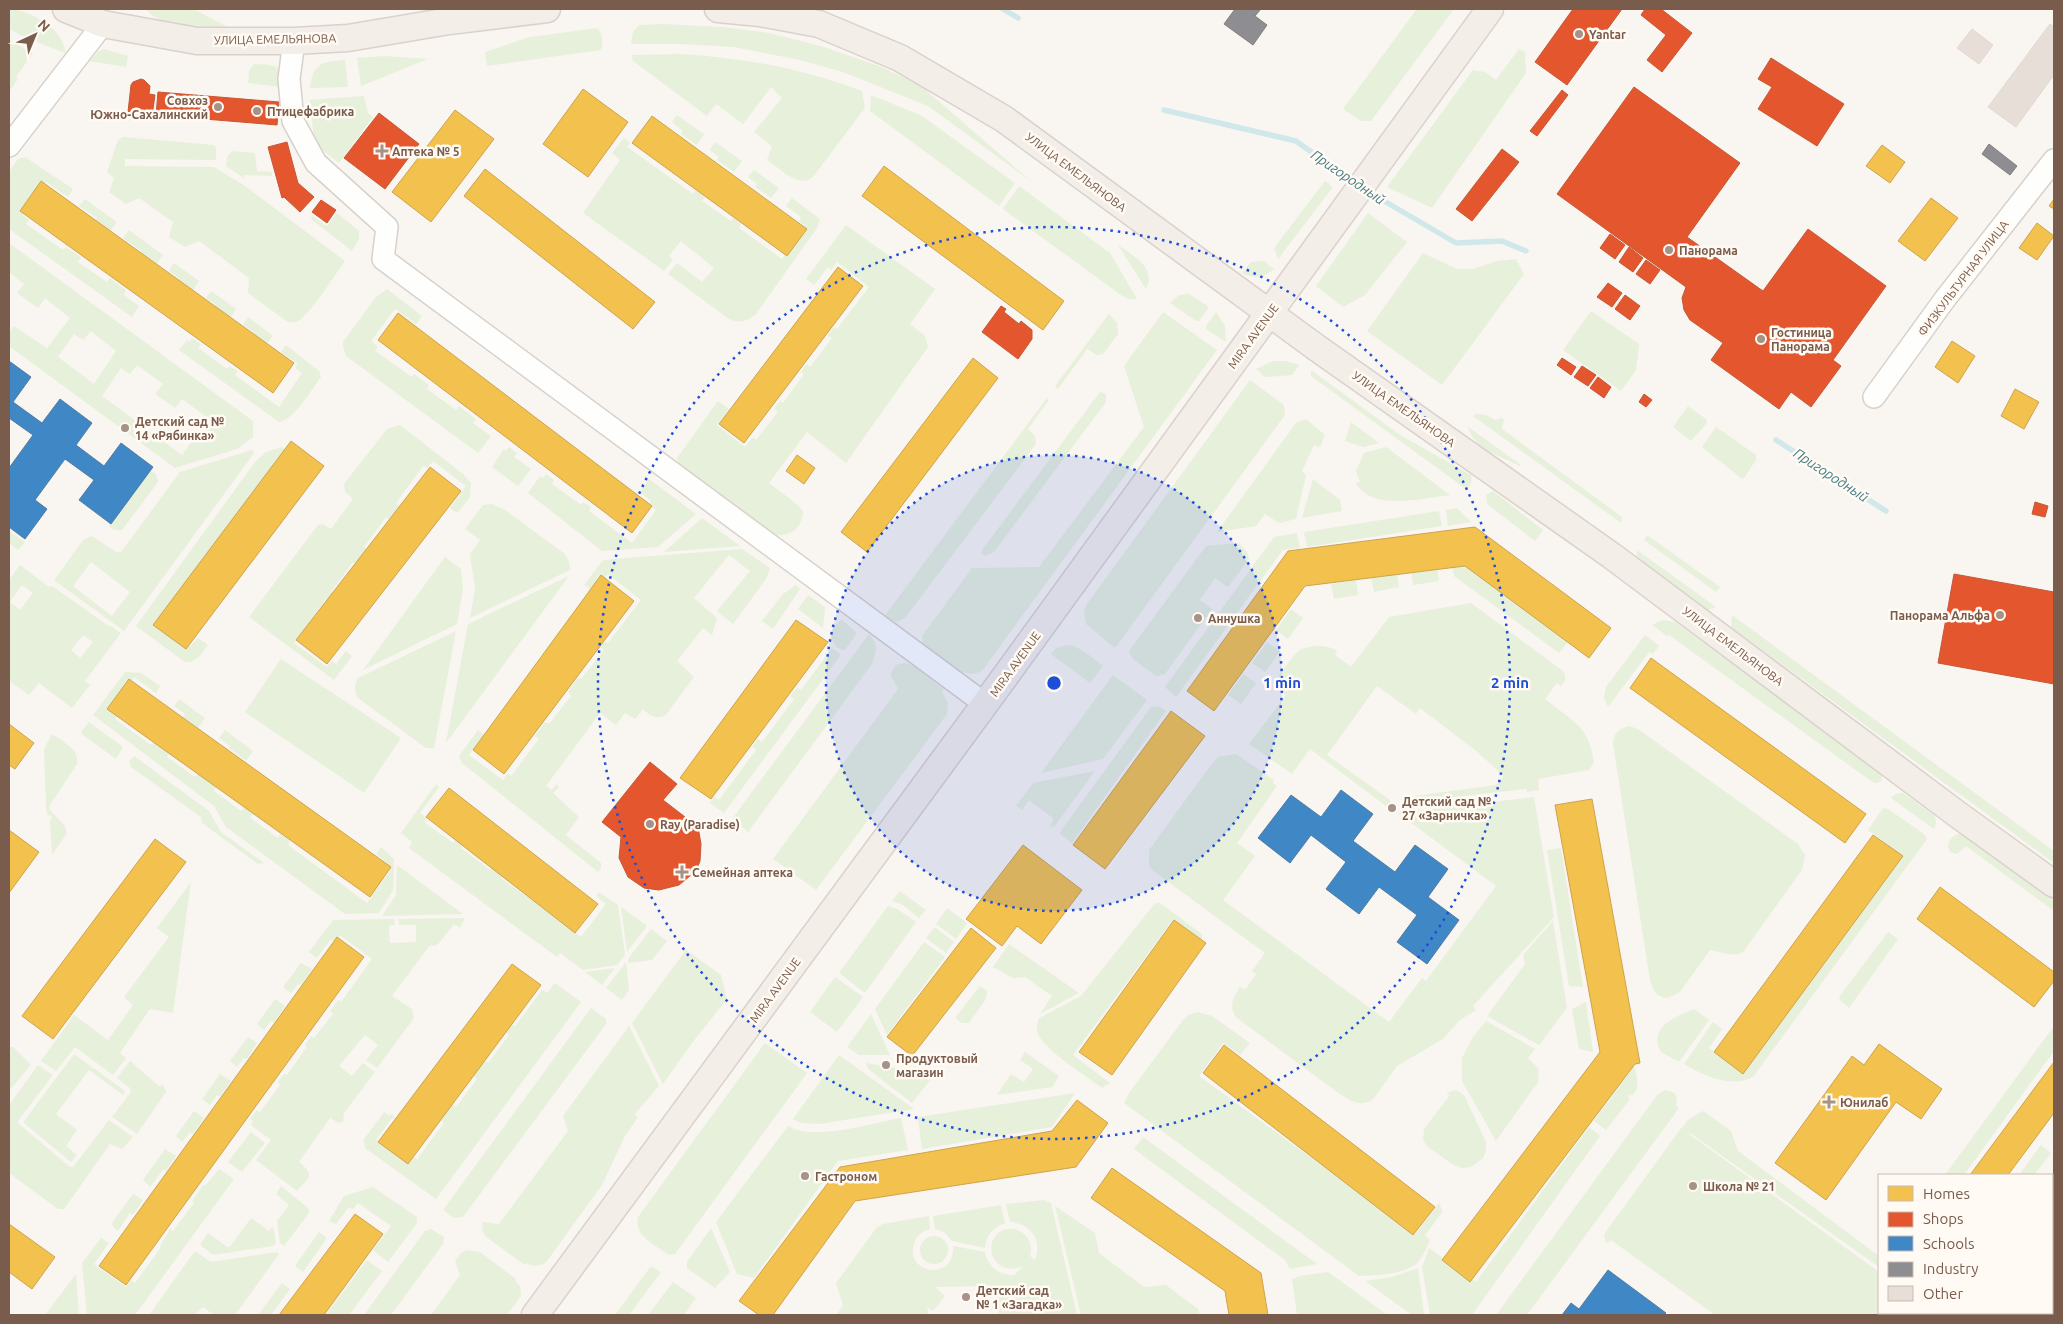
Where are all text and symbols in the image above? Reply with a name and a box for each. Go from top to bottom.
north arrow [10,10,60,60]
text: N [35,16,53,35]
marker: Yantar [1573,28,1585,40]
place label: Yantar [1589,28,1626,41]
street label: УЛИЦА ЕМЕЛЬЯНОВА [214,31,336,47]
place label: Совхоз Южно-Сахалинский [90,94,208,121]
marker: Совхоз Южно-Сахалинский [212,101,224,113]
marker: Птицефабрика [251,105,263,117]
place label: Птицефабрика [267,105,354,118]
street label: УЛИЦА ЕМЕЛЬЯНОВА [1023,130,1129,214]
marker: Аптека № 5 [376,145,388,157]
place label: Аптека № 5 [392,145,460,158]
water label: Пригородный [1308,146,1388,208]
street label: ФИЗКУЛЬТУРНАЯ УЛИЦА [1915,218,2011,338]
marker: Панорама [1663,244,1675,256]
place label: Панорама [1679,244,1738,257]
street label: MIRA AVENUE [1225,301,1281,371]
place label: Гостиница Панорама [1771,326,1832,353]
marker: Гостиница Панорама [1755,333,1767,345]
street label: УЛИЦА ЕМЕЛЬЯНОВА [1350,369,1458,450]
place label: Детский сад № 14 «Рябинка» [135,415,225,442]
marker: Детский сад № 14 «Рябинка» [119,422,131,434]
water label: Пригородный [1791,445,1872,505]
street label: УЛИЦА ЕМЕЛЬЯНОВА [1680,604,1786,688]
place label: Панорама Альфа [1890,609,1990,622]
marker: Панорама Альфа [1994,609,2006,621]
marker: Аннушка [1192,612,1204,624]
place label: Аннушка [1208,612,1260,625]
street label: MIRA AVENUE [987,629,1043,699]
centre of rings [1045,674,1063,692]
text: 1 min [1263,674,1301,691]
text: 2 min [1491,674,1529,691]
place label: Детский сад № 27 «Зарничка» [1402,795,1492,822]
marker: Детский сад № 27 «Зарничка» [1386,802,1398,814]
marker: Ray (Paradise) [644,818,656,830]
place label: Ray (Paradise) [660,818,740,832]
marker: Семейная аптека [676,866,688,878]
place label: Семейная аптека [692,866,793,879]
street label: MIRA AVENUE [747,955,803,1025]
place label: Продуктовый магазин [896,1052,978,1079]
marker: Продуктовый магазин [880,1059,892,1071]
marker: Юнилаб [1822,1095,1836,1109]
place label: Юнилаб [1840,1096,1888,1109]
marker: Гастроном [799,1170,811,1182]
place label: Гастроном [815,1170,877,1183]
legend [1878,1174,2053,1314]
marker: Школа № 21 [1687,1180,1699,1192]
place label: Школа № 21 [1703,1180,1775,1193]
text: Homes [1923,1185,1970,1202]
text: Shops [1923,1210,1964,1227]
text: Schools [1923,1235,1974,1252]
text: Industry [1923,1260,1978,1277]
place label: Детский сад № 1 «Загадка» [976,1284,1062,1311]
text: Other [1923,1285,1963,1302]
marker: Детский сад № 1 «Загадка» [960,1291,972,1303]

